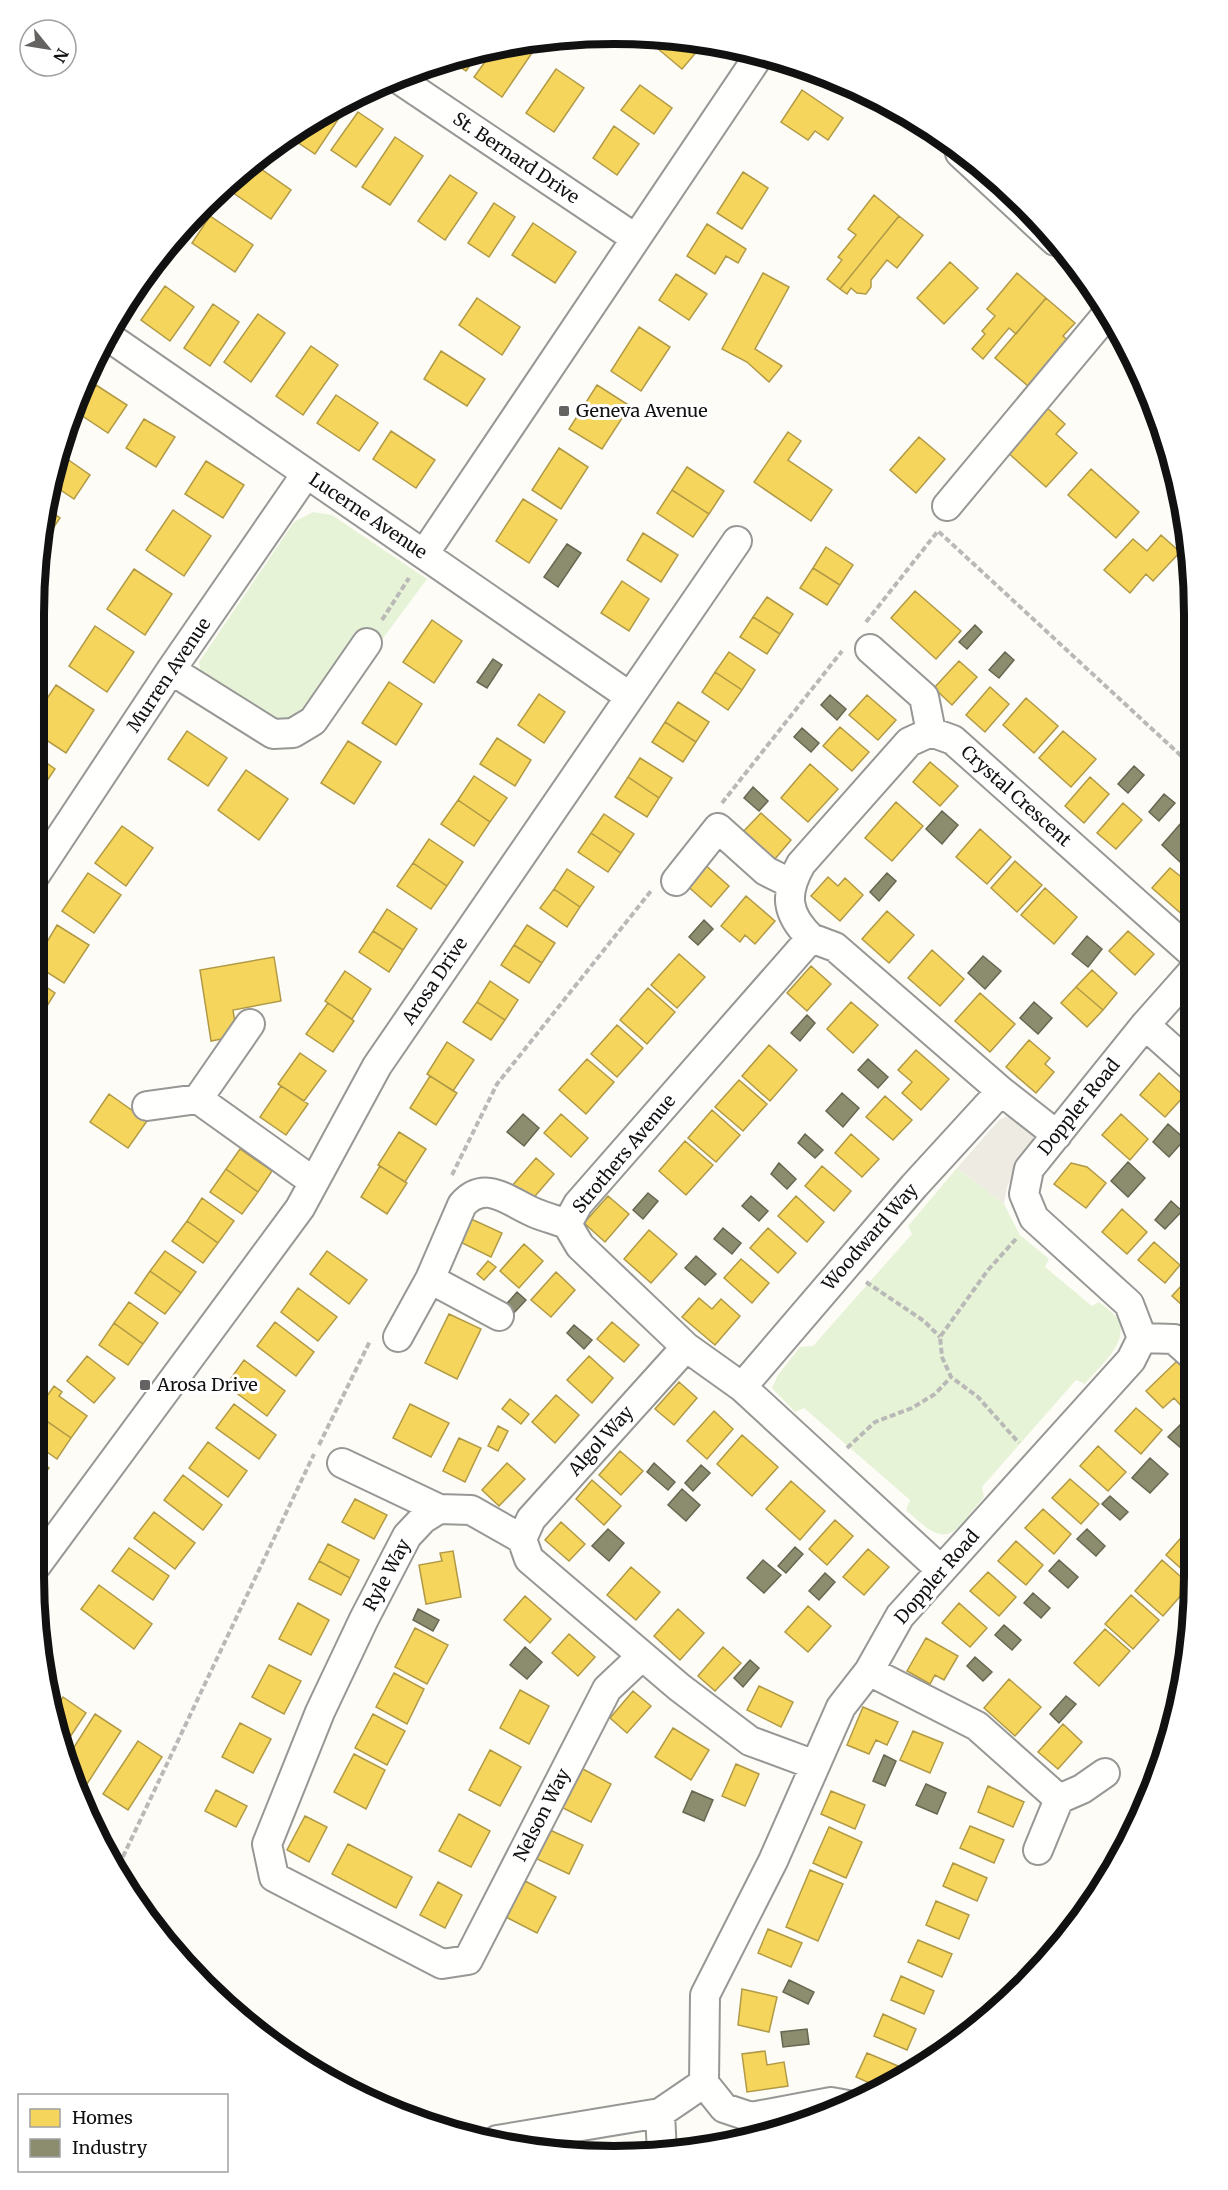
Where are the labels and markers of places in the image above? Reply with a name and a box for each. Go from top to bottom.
place label: Geneva Avenue [576,399,708,422]
marker: Geneva Avenue [557,404,571,418]
place label: Arosa Drive [156,1373,258,1396]
marker: Arosa Drive [138,1378,152,1392]

